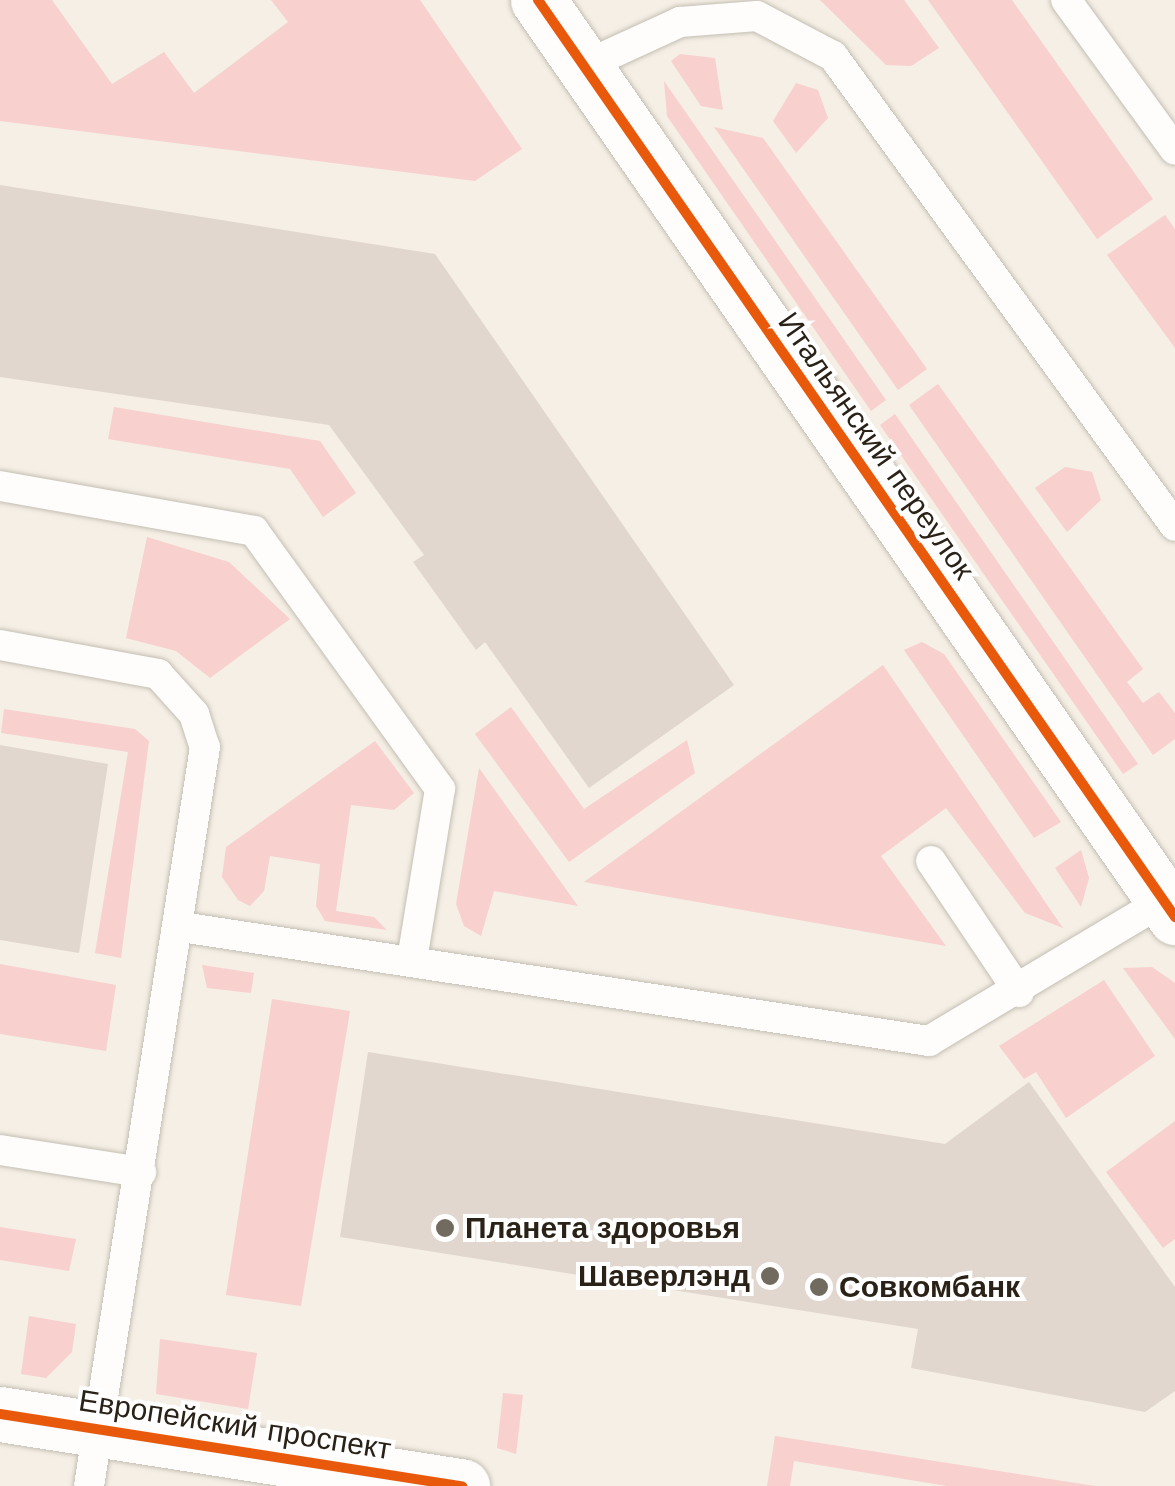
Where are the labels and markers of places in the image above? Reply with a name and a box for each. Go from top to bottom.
place label: Планета здоровья [465,1210,740,1246]
marker: Планета здоровья [434,1217,456,1239]
place label: Шаверлэнд [578,1258,750,1294]
marker: Шаверлэнд [759,1265,781,1287]
place label: Совкомбанк [839,1269,1020,1305]
marker: Совкомбанк [808,1276,830,1298]

